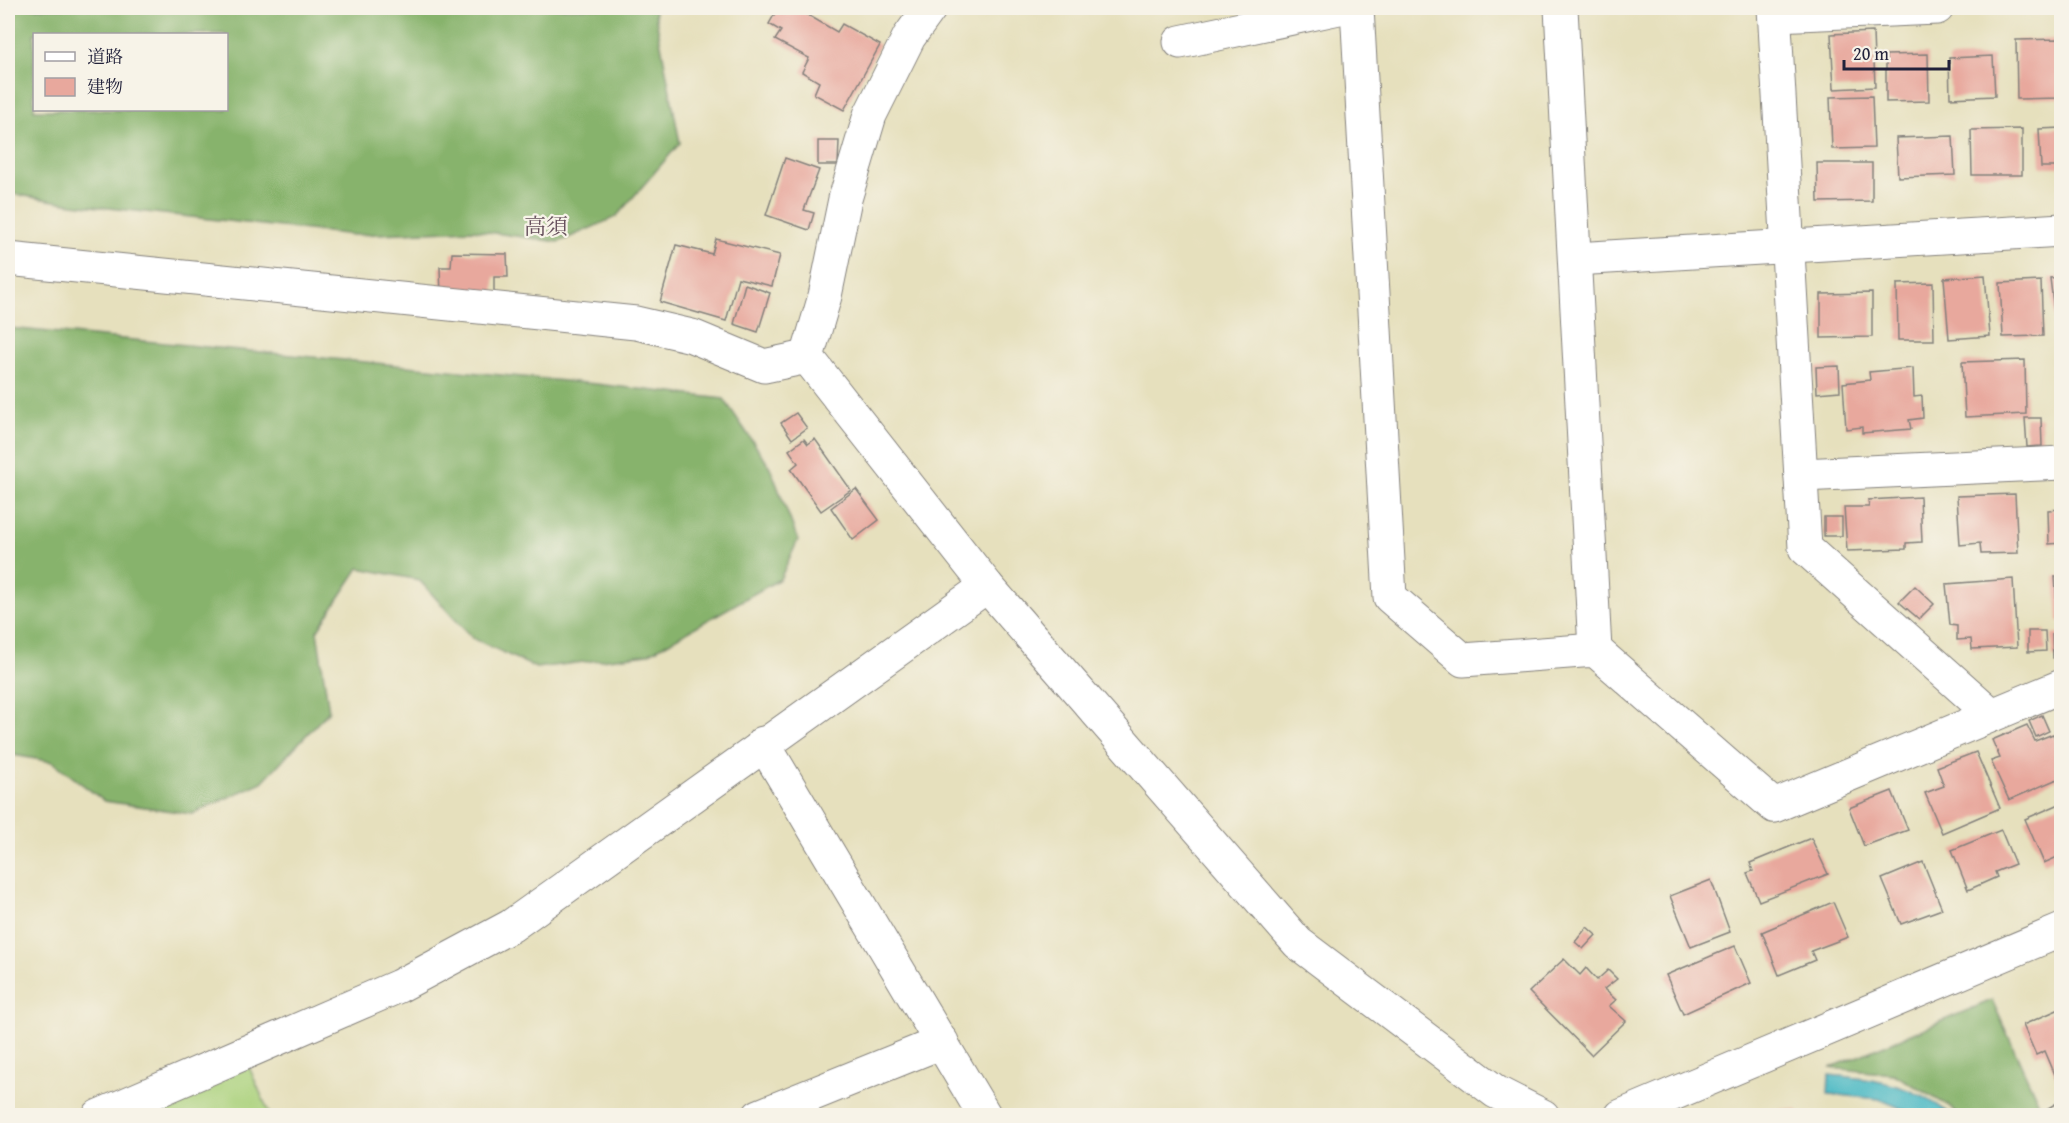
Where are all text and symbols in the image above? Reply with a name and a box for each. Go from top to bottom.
legend [33,33,228,111]
scale bar [1844,33,1949,71]
text: 20 m [1853,40,1889,67]
text: 道路 [87,43,123,70]
text: 建物 [87,73,123,100]
district label: 高須 [524,210,568,242]

